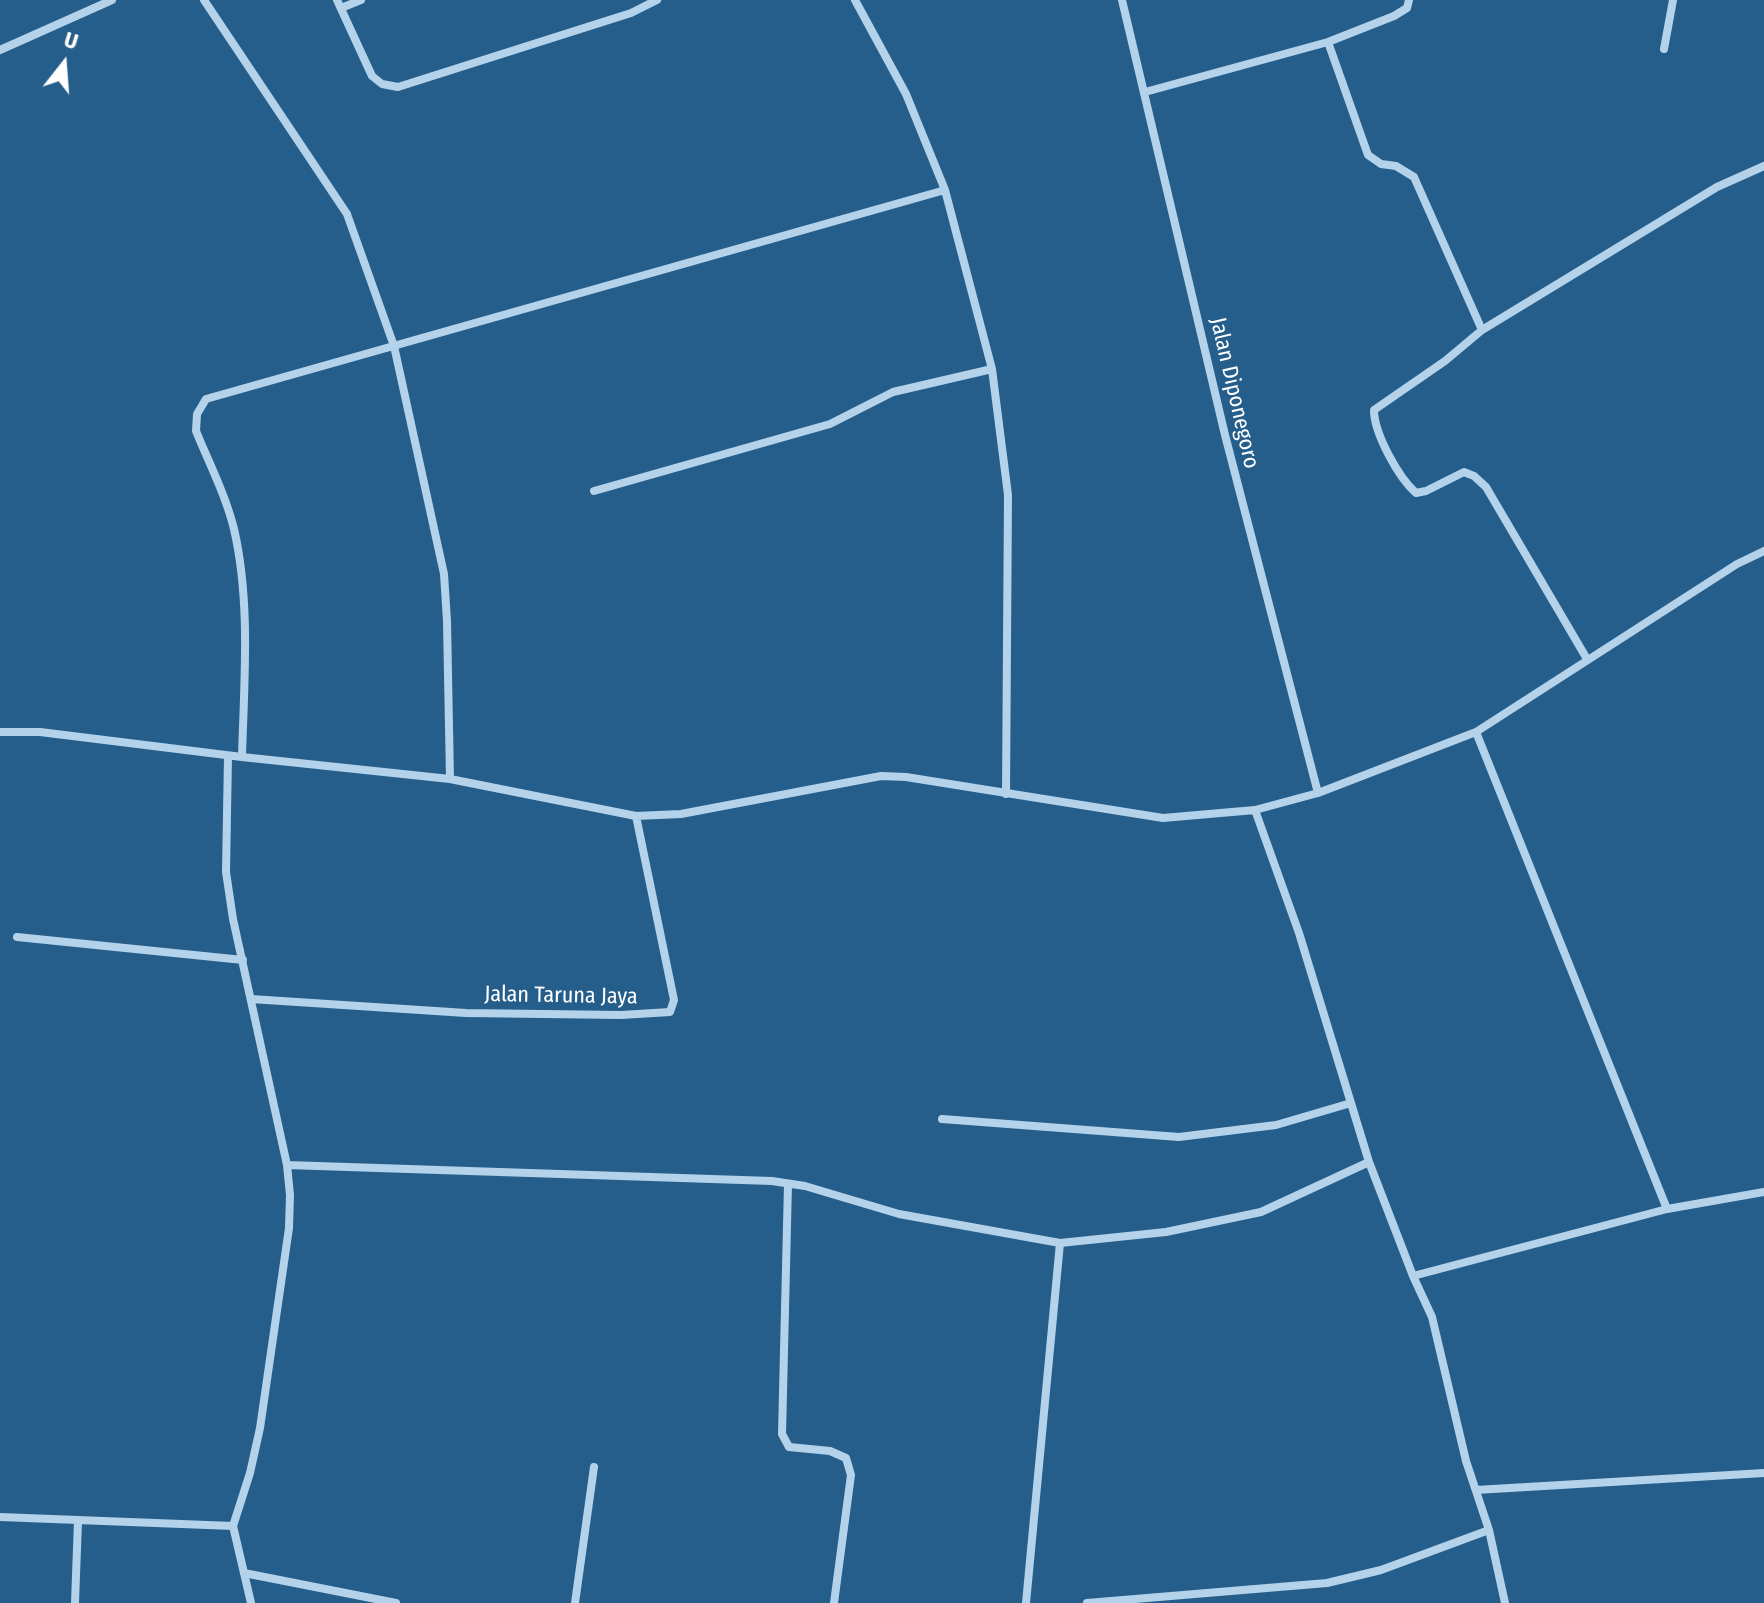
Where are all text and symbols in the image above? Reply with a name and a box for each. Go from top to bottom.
north arrow [24,24,104,104]
text: U [61,26,81,55]
street label: Jalan Diponegoro [1204,315,1264,471]
street label: Jalan Taruna Jaya [484,981,638,1011]

